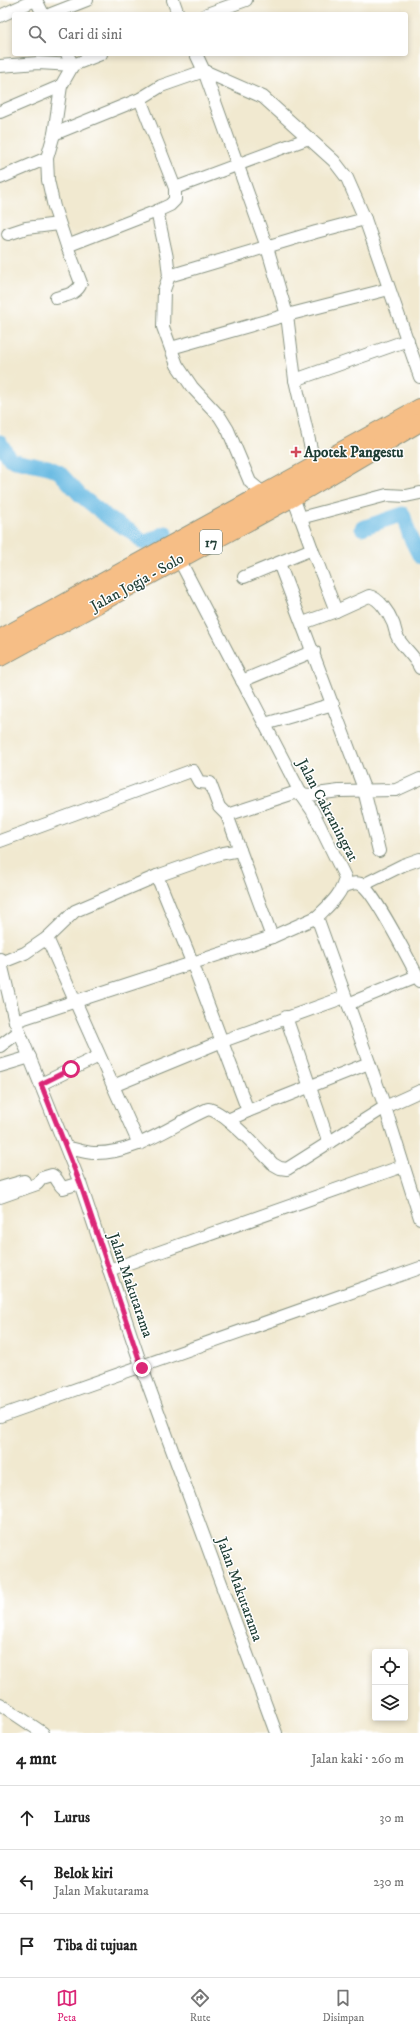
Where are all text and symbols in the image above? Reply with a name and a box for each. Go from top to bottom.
search box [12,12,408,56]
icon: search [26,23,48,45]
text: Cari di sini [58,25,122,44]
place label: Apotek Pangestu [303,443,404,462]
marker: Apotek Pangestu [291,447,301,457]
road number: 17 [200,530,222,554]
street label: Jalan Jogja - Solo [86,549,187,617]
street label: Jalan Cakraningrat [292,754,363,865]
route start [62,1060,80,1078]
street label: Jalan Makutarama [103,1228,158,1341]
route end [133,1359,151,1377]
street label: Jalan Makutarama [211,1533,267,1644]
map controls [372,1649,408,1721]
button: locate [372,1649,408,1685]
button: layers [372,1685,408,1721]
text: 4 mnt [16,1748,56,1770]
text: Jalan kaki · 260 m [311,1751,404,1767]
icon: ahead [16,1807,38,1829]
text: Lurus [54,1808,90,1827]
text: 30 m [380,1810,404,1826]
text: Belok kiri [54,1864,113,1883]
icon: left [16,1871,38,1893]
text: 230 m [373,1874,404,1890]
text: Jalan Makutarama [54,1883,149,1899]
icon: arrive [16,1935,38,1957]
text: Tiba di tujuan [54,1936,137,1955]
tab: Peta [56,1987,78,2025]
tab: Rute [189,1987,211,2025]
tab: Disimpan [323,1987,364,2025]

